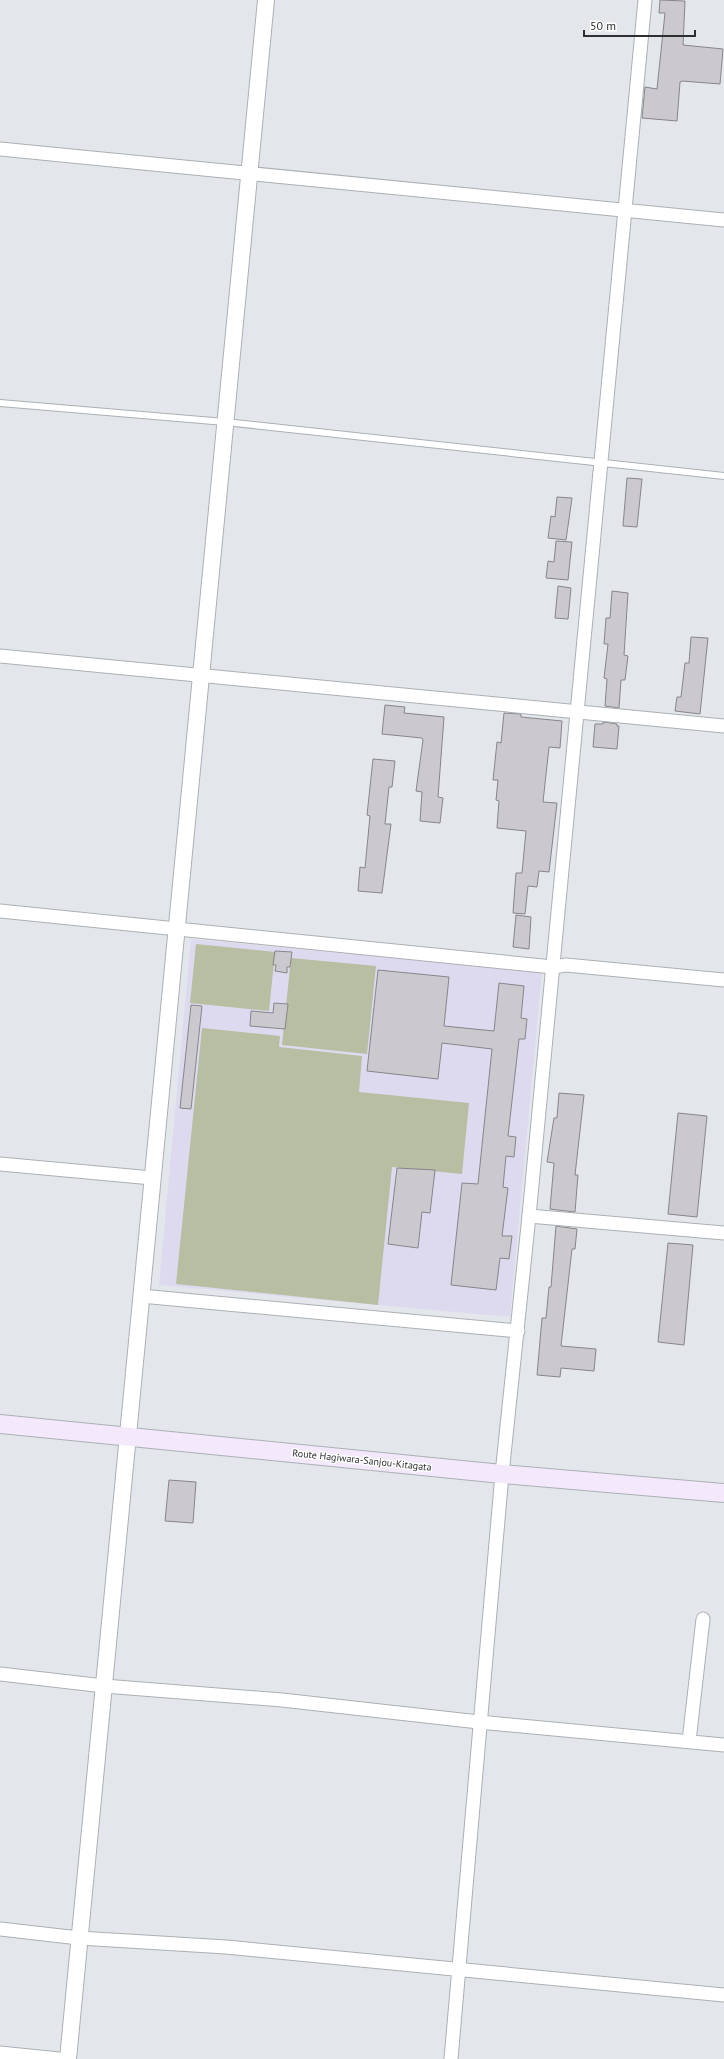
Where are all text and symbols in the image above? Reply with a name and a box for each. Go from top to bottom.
scale bar [584,12,695,38]
text: 50 m [590,18,616,33]
street label: Route Hagiwara-Sanjou-Kitagata [292,1446,432,1474]

